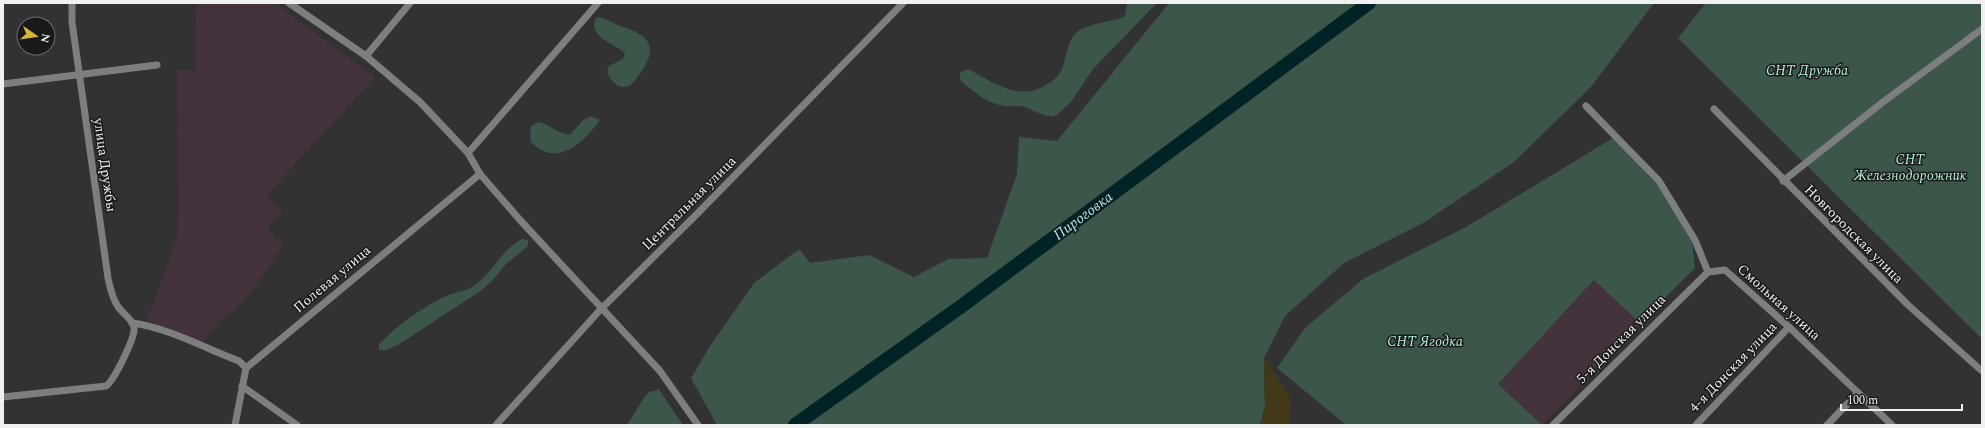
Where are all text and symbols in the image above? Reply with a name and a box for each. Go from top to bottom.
north arrow [16,16,56,56]
text: N [36,32,55,44]
park label: СНТ Дружба [1766,60,1848,81]
street label: улица Дружбы [88,116,122,213]
park label: СНТ Железнодорожник [1853,149,1967,186]
street label: Центральная улица [637,151,741,255]
street label: Новгородская улица [1800,180,1908,288]
water label: Пироговка [1048,186,1118,246]
street label: Полевая улица [289,240,376,318]
street label: Смольная улица [1733,259,1826,345]
street label: 5-я Донская улица [1571,289,1671,389]
street label: 4-я Донская улица [1684,317,1782,417]
park label: СНТ Ягодка [1387,331,1463,352]
scale bar [1841,386,1962,412]
text: 100 m [1847,391,1878,410]

